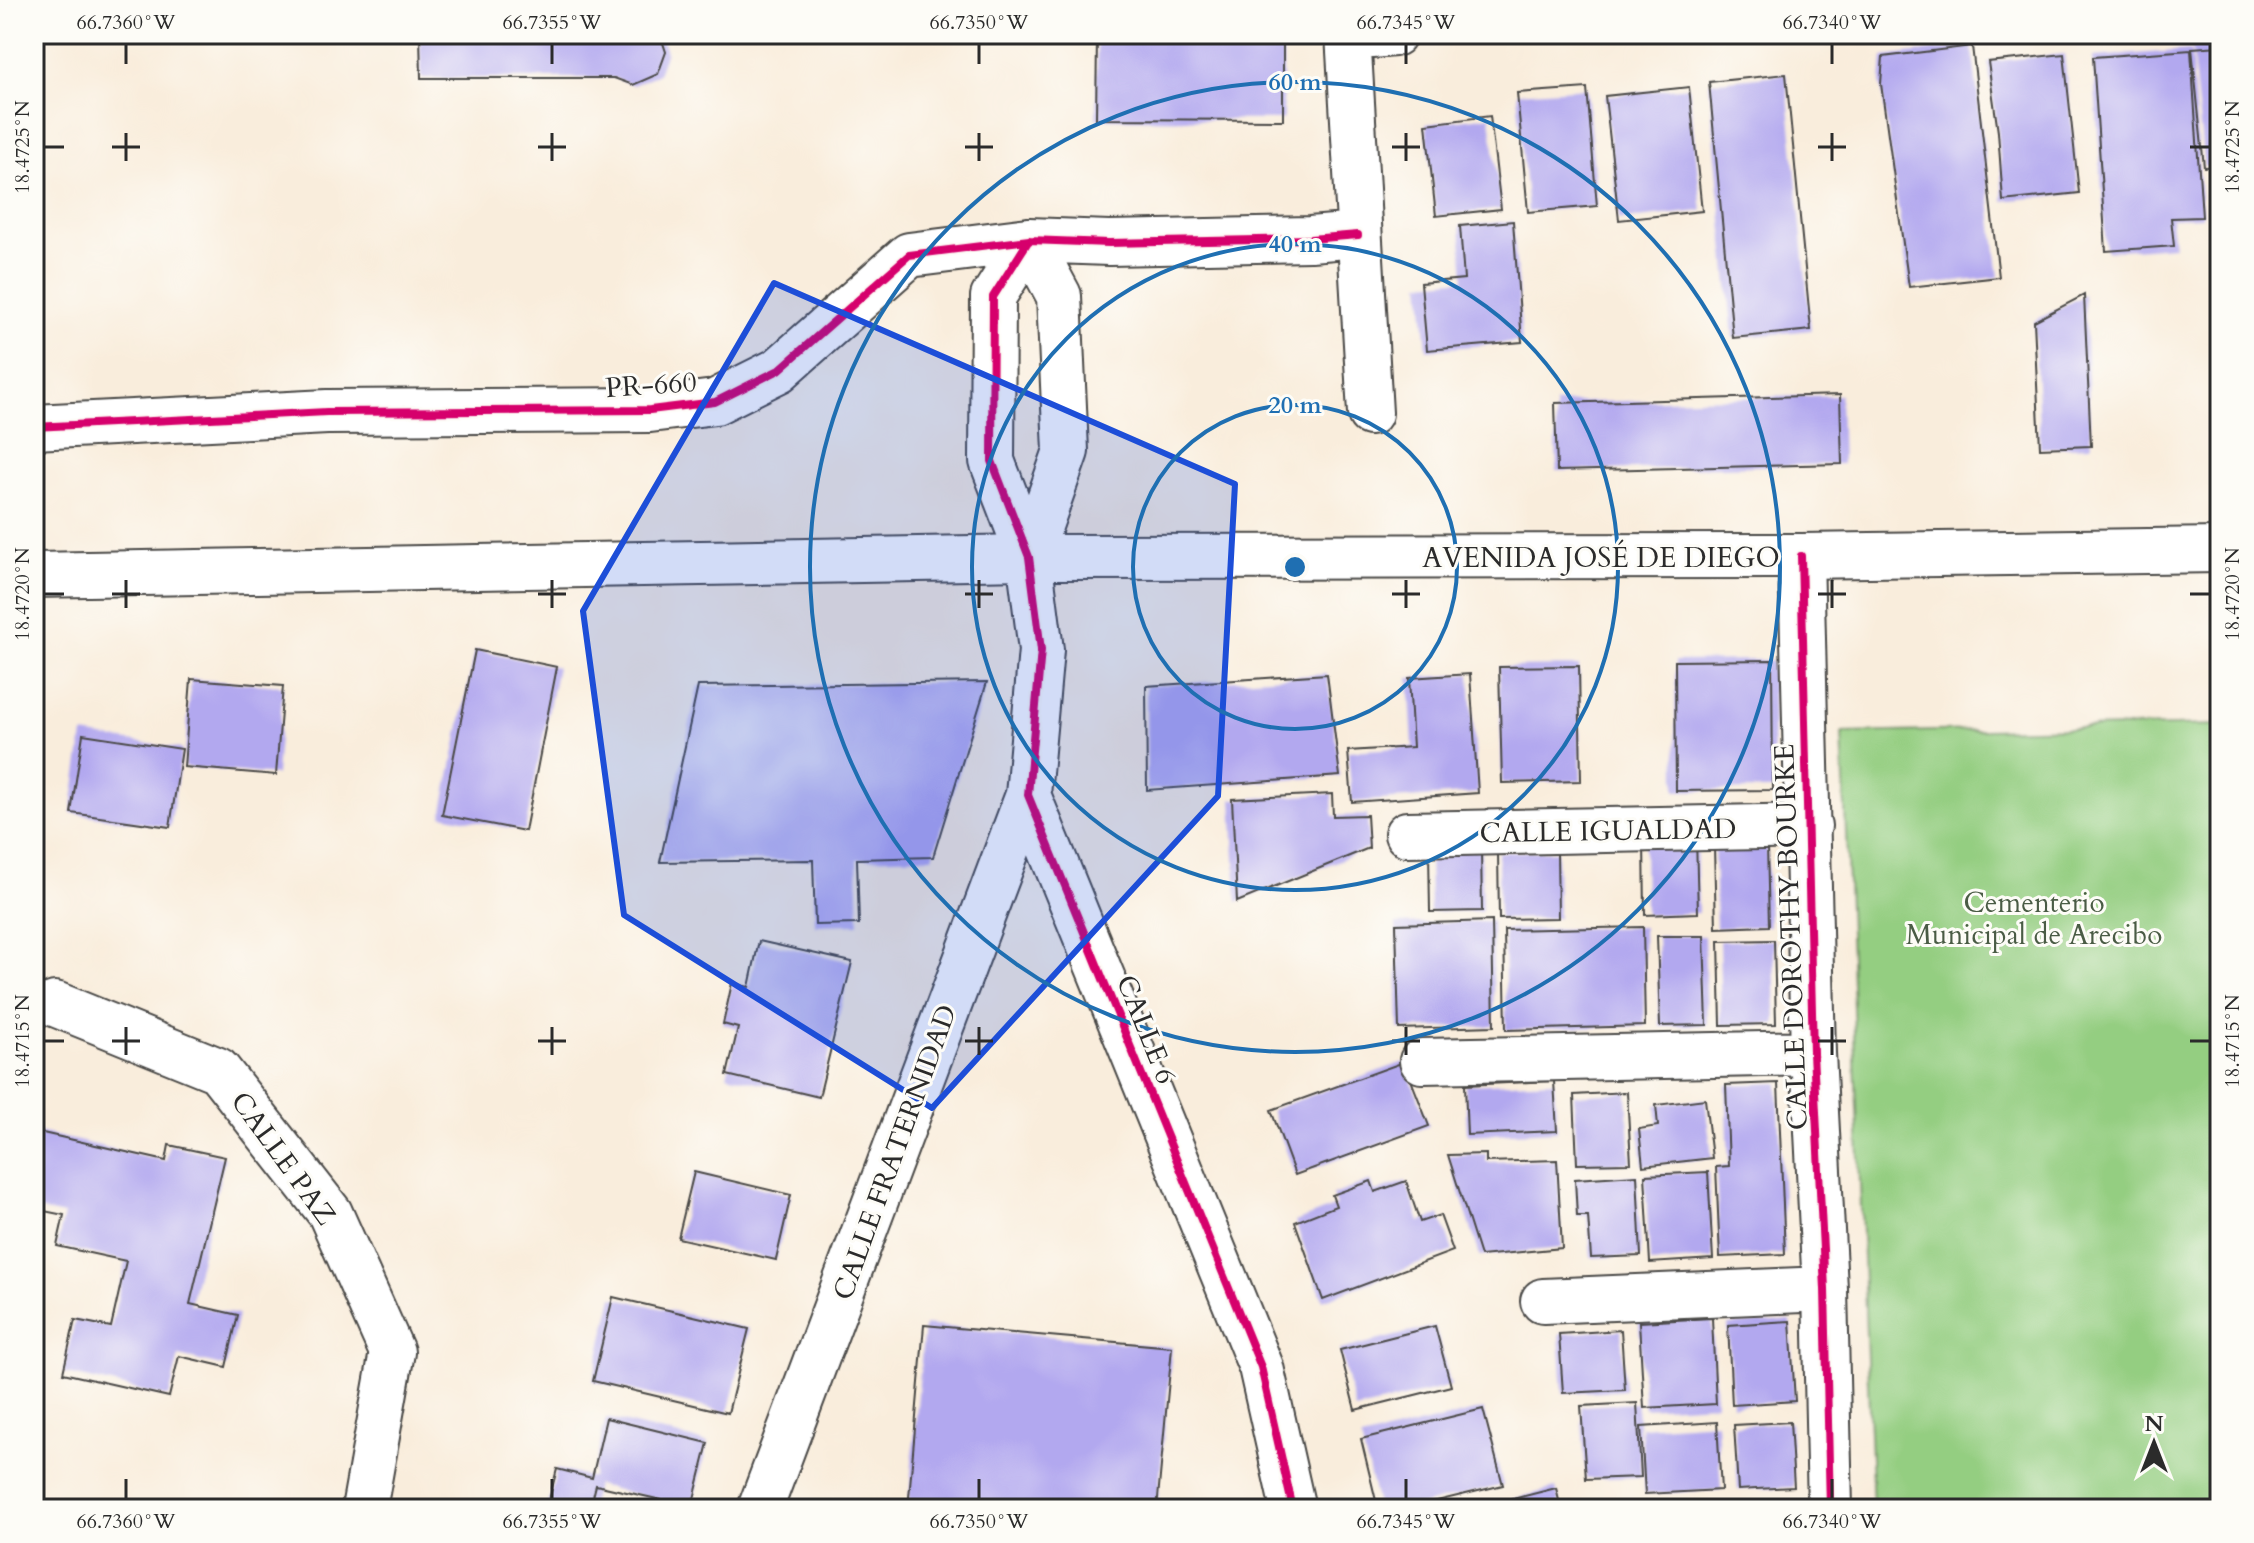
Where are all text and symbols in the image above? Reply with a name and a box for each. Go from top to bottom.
text: 66.7360°W [77,9,176,36]
text: 66.7355°W [503,9,602,36]
text: 66.7350°W [930,9,1029,36]
text: 66.7345°W [1357,9,1456,36]
text: 66.7340°W [1783,9,1882,36]
text: 60 m [1268,66,1322,99]
text: 18.4725°N [9,100,36,194]
text: 18.4725°N [2219,100,2246,194]
text: 40 m [1268,228,1322,261]
street label: PR-660 [604,363,698,407]
text: 20 m [1268,389,1322,422]
street label: AVENIDA JOSÉ DE DIEGO [1422,539,1780,577]
text: 18.4720°N [9,547,36,641]
text: 18.4720°N [2219,547,2246,641]
centre of rings [1281,553,1309,581]
street label: CALLE DOROTHY BOURKE [1765,743,1817,1131]
street label: CALLE IGUALDAD [1479,810,1737,852]
park label: Cementerio Municipal de Arecibo [1906,884,2162,954]
street label: CALLE 6 [1107,969,1185,1090]
text: 18.4715°N [9,994,36,1088]
text: 18.4715°N [2219,994,2246,1088]
street label: CALLE FRATERNIDAD [824,1000,966,1305]
street label: CALLE PAZ [222,1084,345,1233]
north arrow [2114,1403,2194,1483]
text: N [2144,1409,2164,1439]
text: 66.7360°W [77,1508,176,1535]
text: 66.7355°W [503,1508,602,1535]
text: 66.7350°W [930,1508,1029,1535]
text: 66.7345°W [1357,1508,1456,1535]
text: 66.7340°W [1783,1508,1882,1535]

